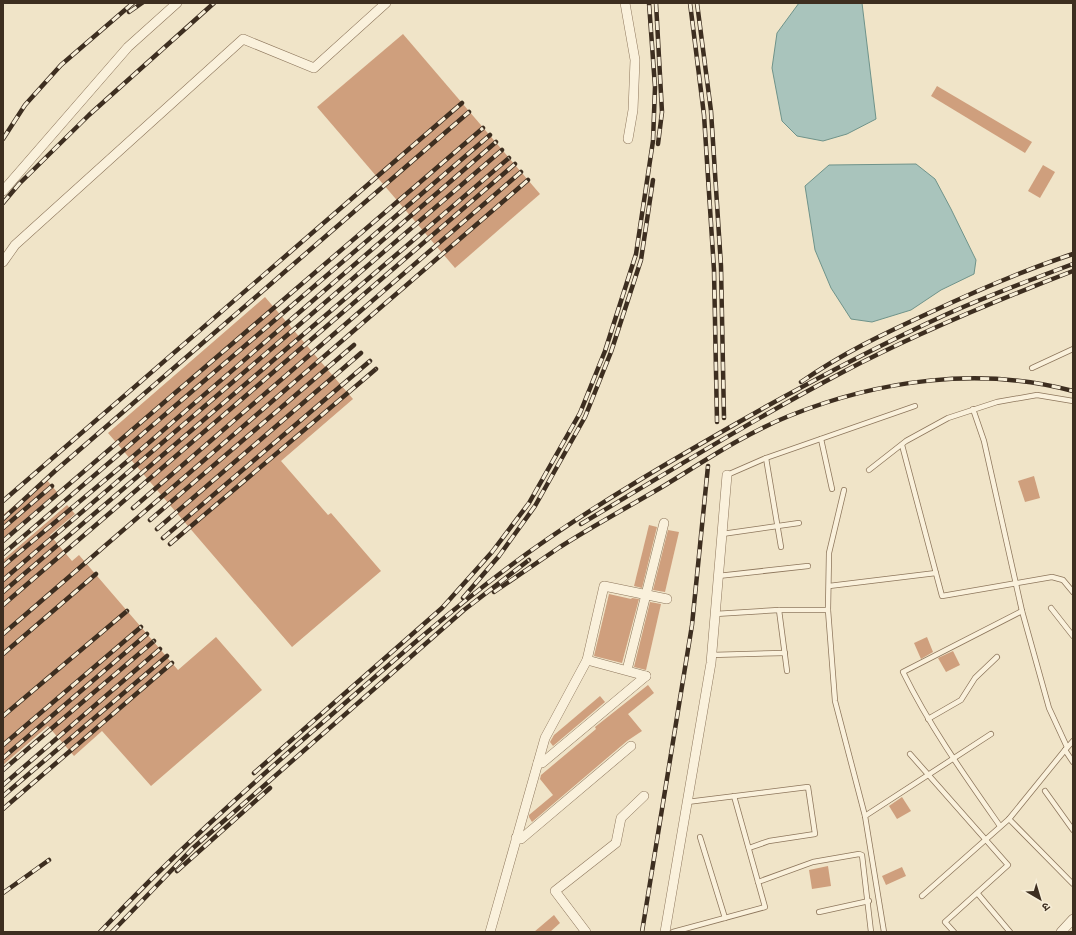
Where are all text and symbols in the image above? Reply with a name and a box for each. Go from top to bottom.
north arrow [1020,879,1060,919]
text: उ [1039,899,1054,916]

